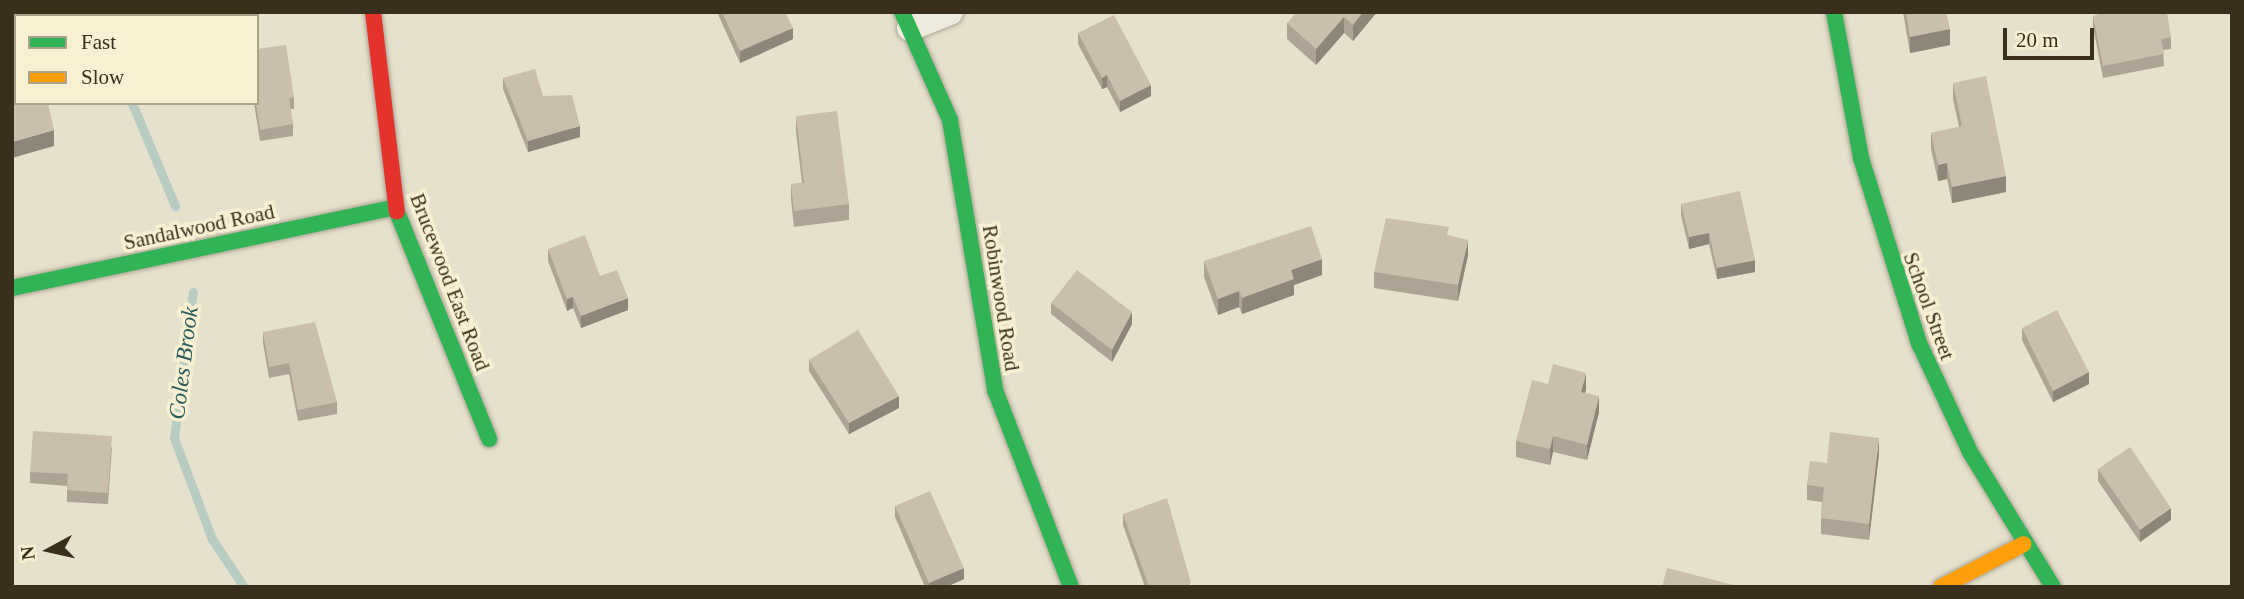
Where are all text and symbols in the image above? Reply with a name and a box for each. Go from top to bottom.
legend [14,14,259,105]
scale bar [2006,14,2097,58]
text: 20 m [2016,28,2059,52]
text: Fast [81,30,116,54]
text: Slow [81,65,124,89]
street label: Brucewood East Road [405,190,495,374]
street label: Sandalwood Road [121,199,277,255]
street label: Robinwood Road [977,223,1025,373]
street label: School Street [1898,249,1960,363]
water label: Coles Brook [163,305,205,421]
north arrow [14,515,84,585]
text: N [16,545,39,561]

